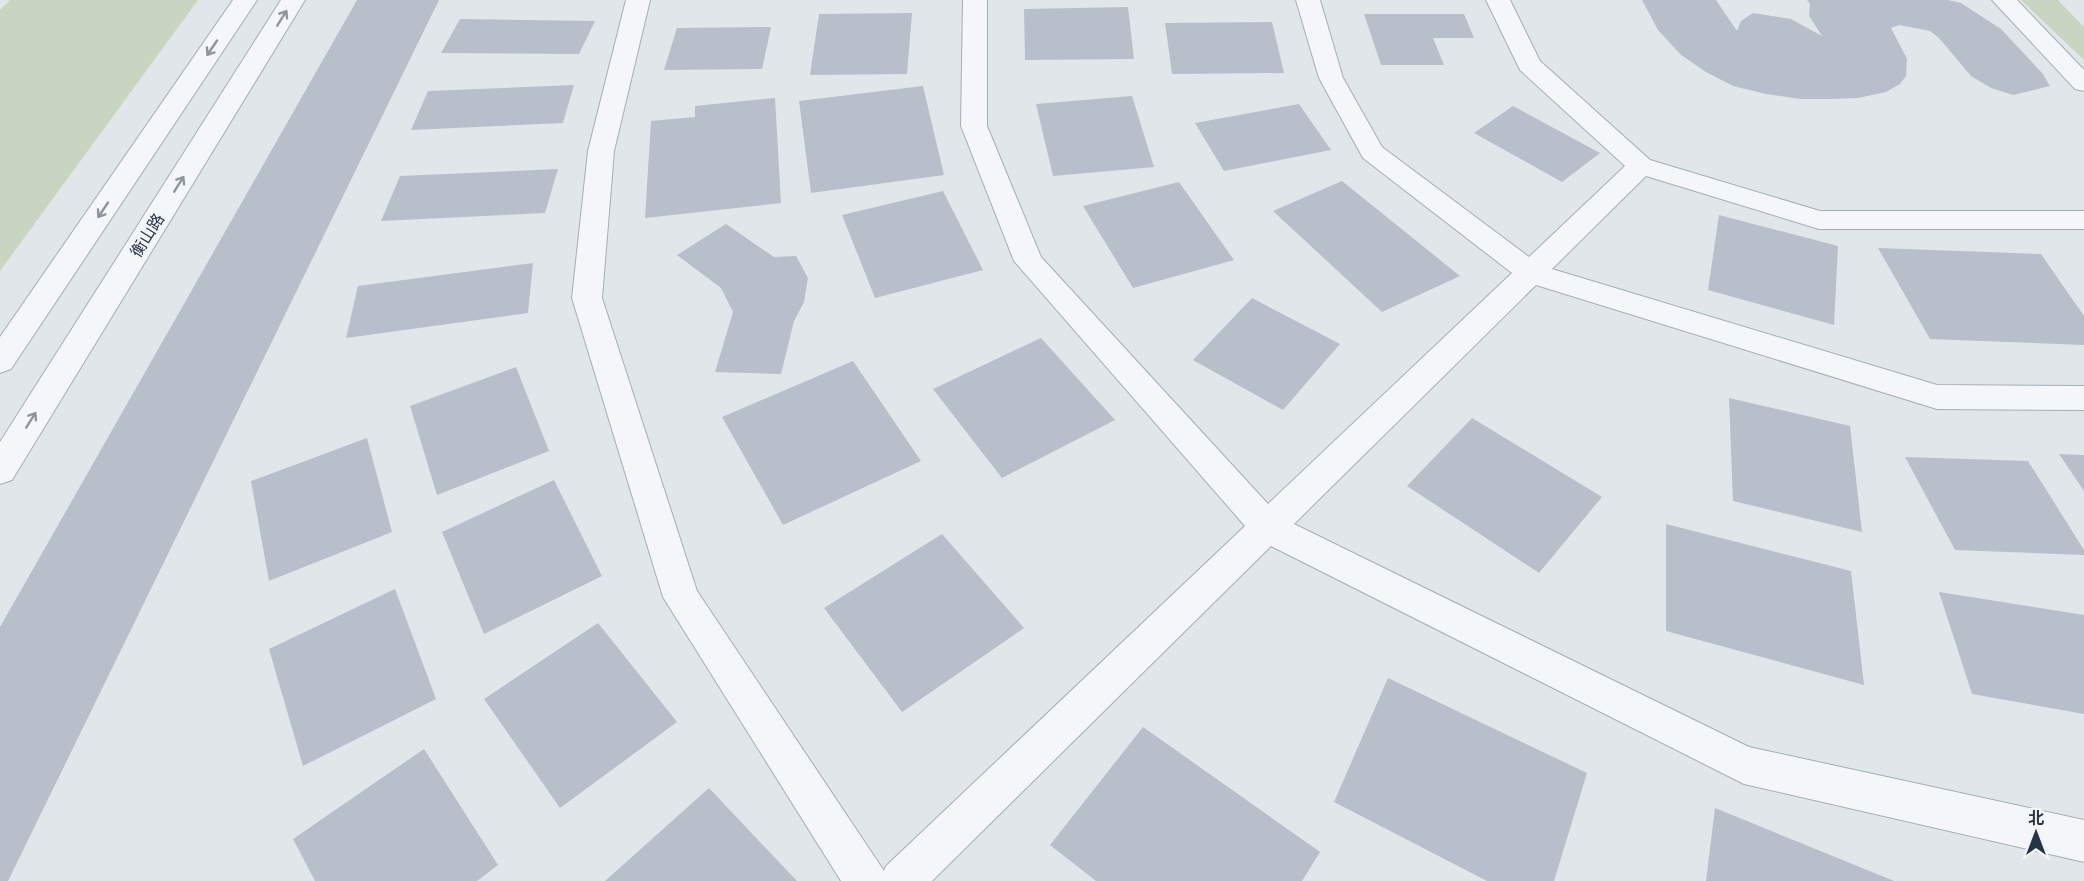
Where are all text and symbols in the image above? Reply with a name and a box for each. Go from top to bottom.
one-way arrow [276,10,288,27]
one-way arrow [206,40,218,56]
one-way arrow [172,175,185,192]
one-way arrow [97,201,109,217]
street label: 衡山路 [126,209,168,261]
one-way arrow [25,412,37,429]
north arrow [2006,803,2066,863]
text: 北 [2028,808,2044,828]

